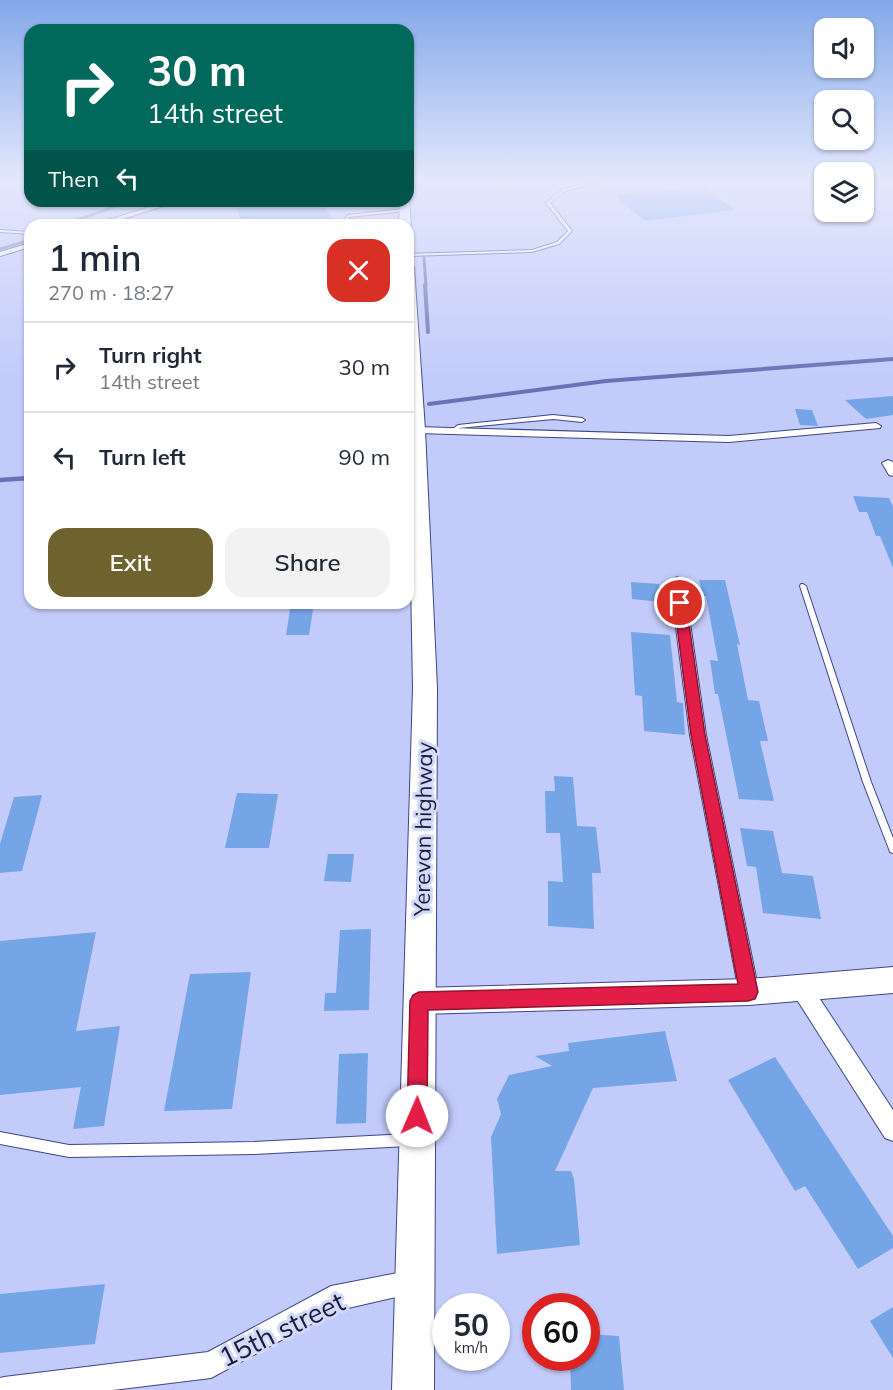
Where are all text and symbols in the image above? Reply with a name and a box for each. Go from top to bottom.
map controls [814,18,874,222]
button: sound [814,18,874,78]
text: 30 m [147,44,247,97]
icon: right [48,48,126,126]
button: search [814,90,874,150]
text: 14th street [147,96,283,130]
icon: left [111,162,144,195]
button: layers [814,162,874,222]
text: Then [48,165,99,193]
text: 1 min [48,235,142,280]
button: close [327,239,390,302]
text: 270 m · 18:27 [48,280,174,305]
text: Turn right [99,341,202,369]
icon: right [48,351,81,384]
text: 30 m [339,353,390,381]
text: 14th street [99,369,200,394]
icon: left [48,441,81,474]
text: Turn left [99,443,186,471]
text: 90 m [339,443,390,471]
button: Exit [48,528,213,597]
button: Share [225,528,390,597]
pin [654,577,705,628]
icon: arrive [663,586,696,619]
street label: Yerevan highway [407,741,439,917]
position arrow [385,1084,449,1148]
street label: 15th street [213,1284,350,1374]
speed limit sign: 60 [522,1293,600,1371]
text: 50 [453,1306,489,1344]
text: km/h [454,1338,488,1357]

